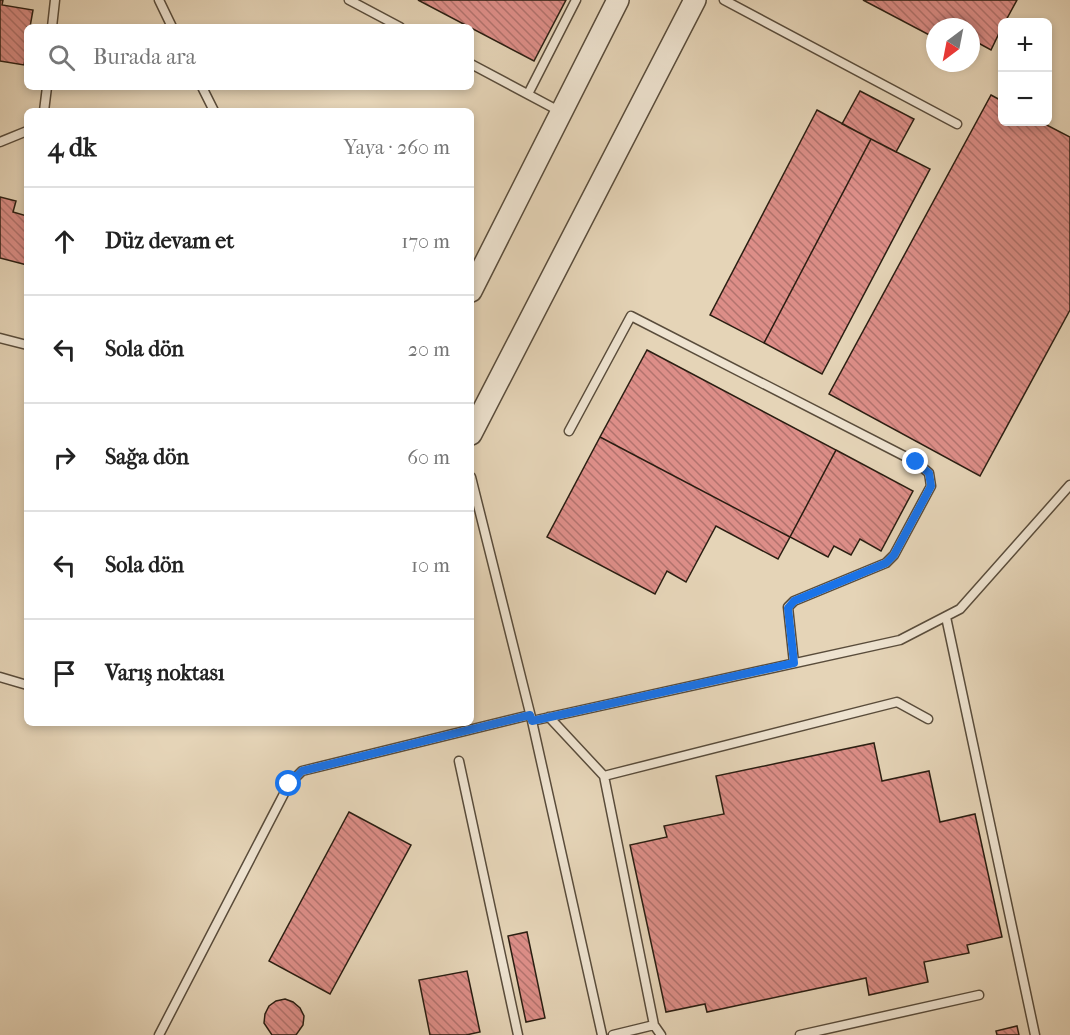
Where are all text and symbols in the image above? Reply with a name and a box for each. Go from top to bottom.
north arrow [926,18,980,72]
map controls [998,18,1052,126]
button: + [998,18,1052,72]
search box [24,24,474,90]
icon: search [45,41,78,74]
text: Burada ara [93,44,196,70]
button: − [998,72,1052,126]
text: 4 dk [48,132,96,163]
text: Yaya · 260 m [344,136,450,159]
icon: ahead [48,225,81,258]
text: Düz devam et [105,228,234,254]
text: 170 m [401,230,450,253]
icon: left [48,333,81,366]
text: Sola dön [105,336,184,362]
text: 20 m [408,338,450,361]
icon: right [48,441,81,474]
text: Sağa dön [105,444,189,470]
text: 60 m [407,446,450,469]
route end [902,448,928,474]
icon: left [48,549,81,582]
text: Sola dön [105,552,184,578]
text: 10 m [411,554,450,577]
icon: arrive [48,657,81,690]
text: Varış noktası [105,660,224,686]
route start [275,770,301,796]

